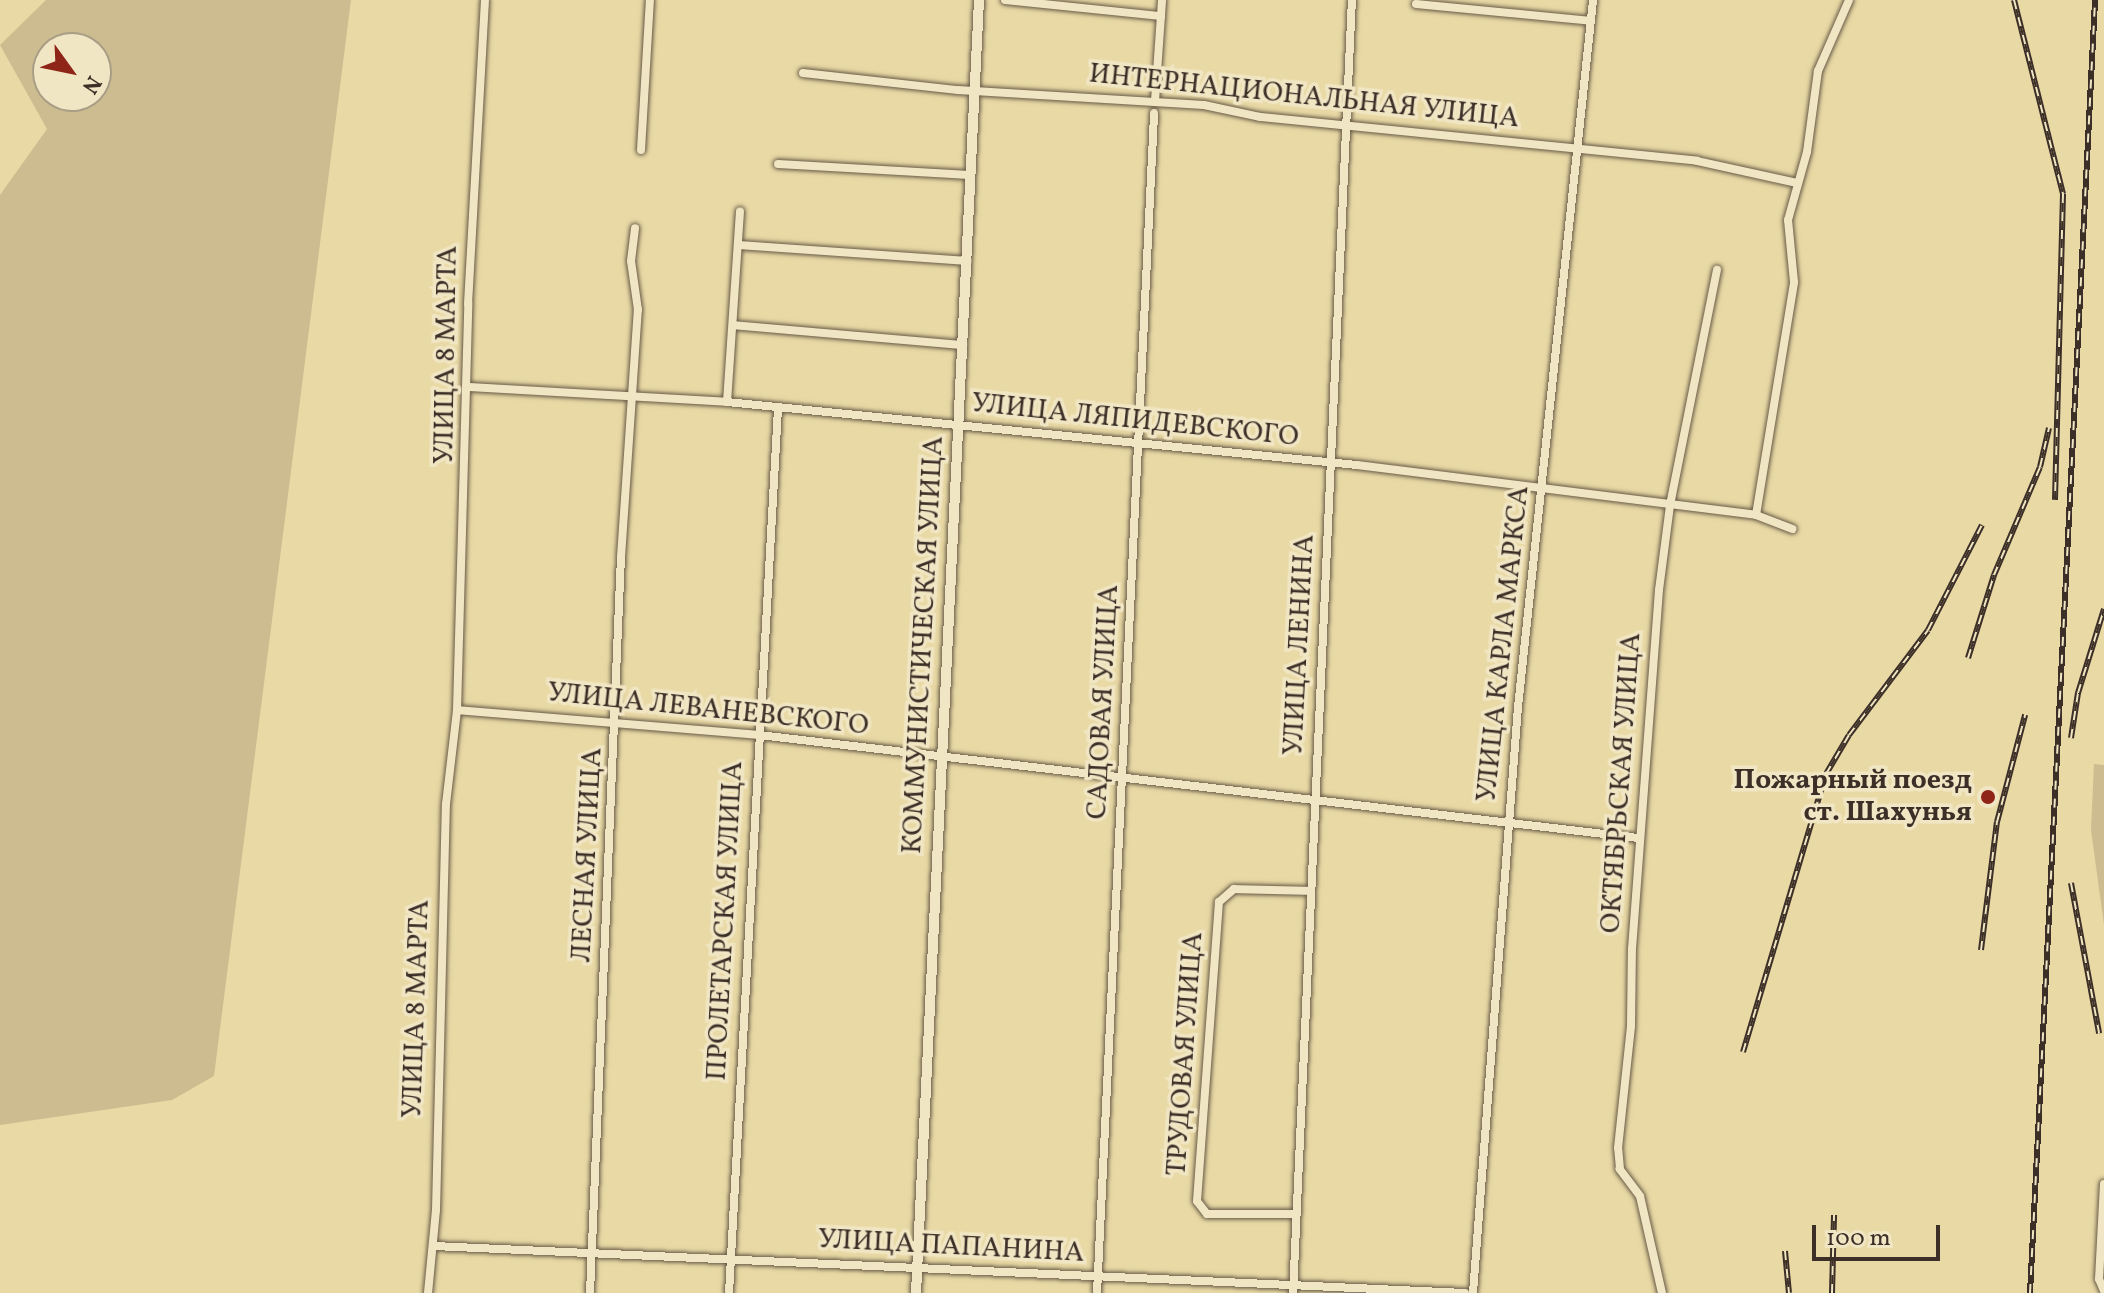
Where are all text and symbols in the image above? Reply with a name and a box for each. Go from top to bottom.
north arrow [32,32,112,112]
street label: ИНТЕРНАЦИОНАЛЬНАЯ УЛИЦА [1087,58,1521,136]
text: N [74,69,108,99]
street label: УЛИЦА 8 МАРТА [428,245,466,465]
street label: УЛИЦА ЛЯПИДЕВСКОГО [970,387,1300,455]
street label: КОММУНИСТИЧЕСКАЯ УЛИЦА [896,435,952,855]
street label: УЛИЦА КАРЛА МАРКСА [1471,484,1537,804]
street label: УЛИЦА ЛЕНИНА [1277,534,1323,756]
street label: САДОВАЯ УЛИЦА [1081,584,1127,820]
street label: ОКТЯБРЬСКАЯ УЛИЦА [1595,632,1649,934]
street label: УЛИЦА ЛЕВАНЕВСКОГО [546,676,870,744]
street label: ЛЕСНАЯ УЛИЦА [566,747,610,963]
street label: ПРОЛЕТАРСКАЯ УЛИЦА [701,760,751,1082]
place label: Пожарный поезд ст. Шахунья [1734,764,1972,830]
marker: Пожарный поезд ст. Шахунья [1979,788,1997,806]
street label: УЛИЦА 8 МАРТА [396,899,438,1119]
street label: ТРУДОВАЯ УЛИЦА [1161,931,1211,1177]
scale bar [1816,1209,1944,1259]
text: 100 m [1826,1222,1891,1256]
street label: УЛИЦА ПАПАНИНА [817,1223,1085,1271]

